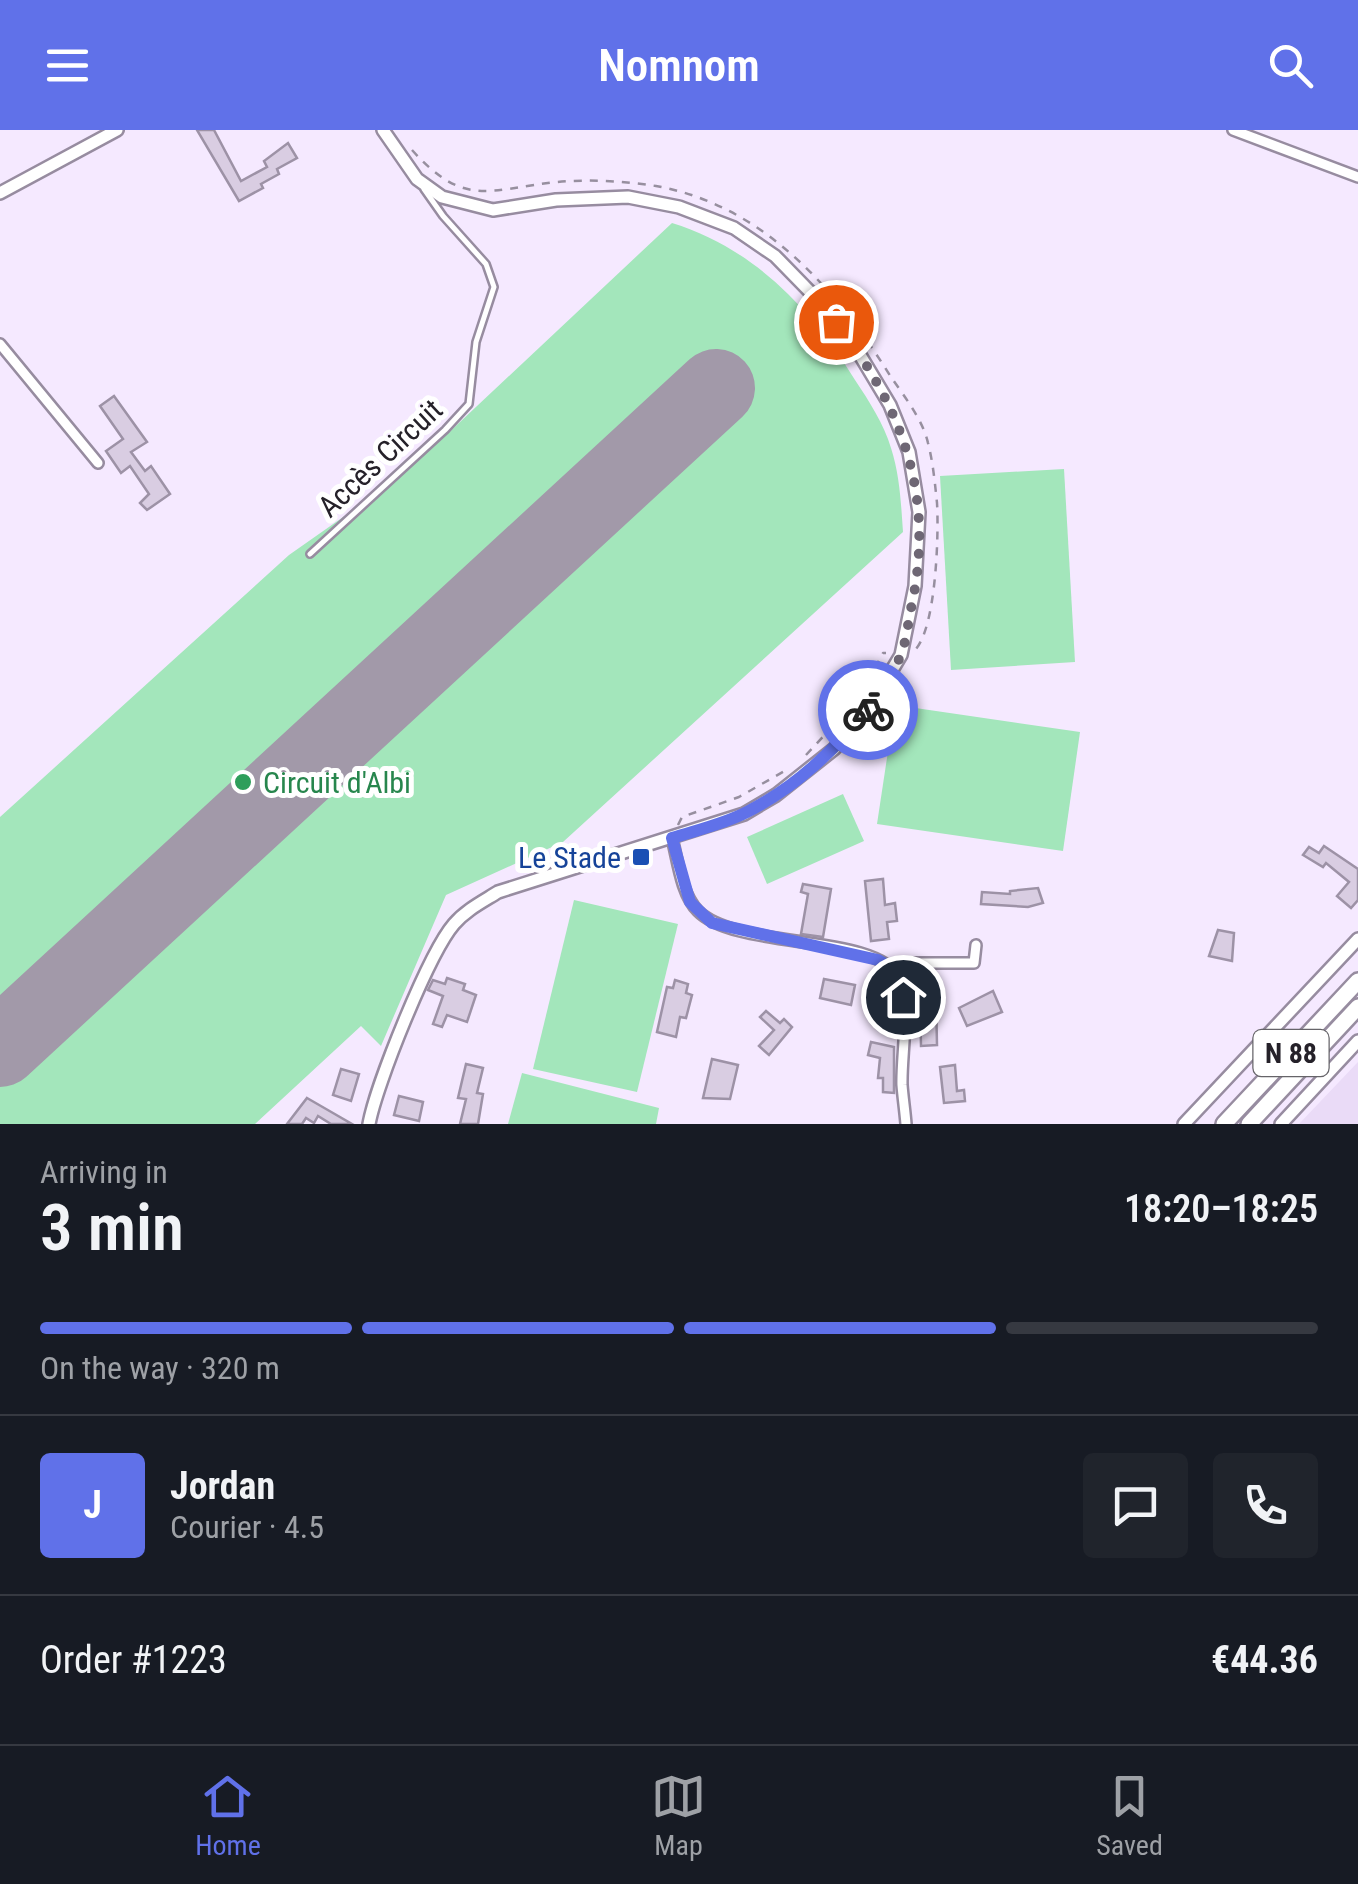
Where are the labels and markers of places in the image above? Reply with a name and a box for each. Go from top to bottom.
pin [794,280,879,365]
place label: Circuit d'Albi [263,765,411,800]
marker: Circuit d'Albi [232,771,254,793]
place label: Le Stade [518,840,621,875]
marker: Le Stade [630,846,652,868]
pin [861,955,946,1040]

